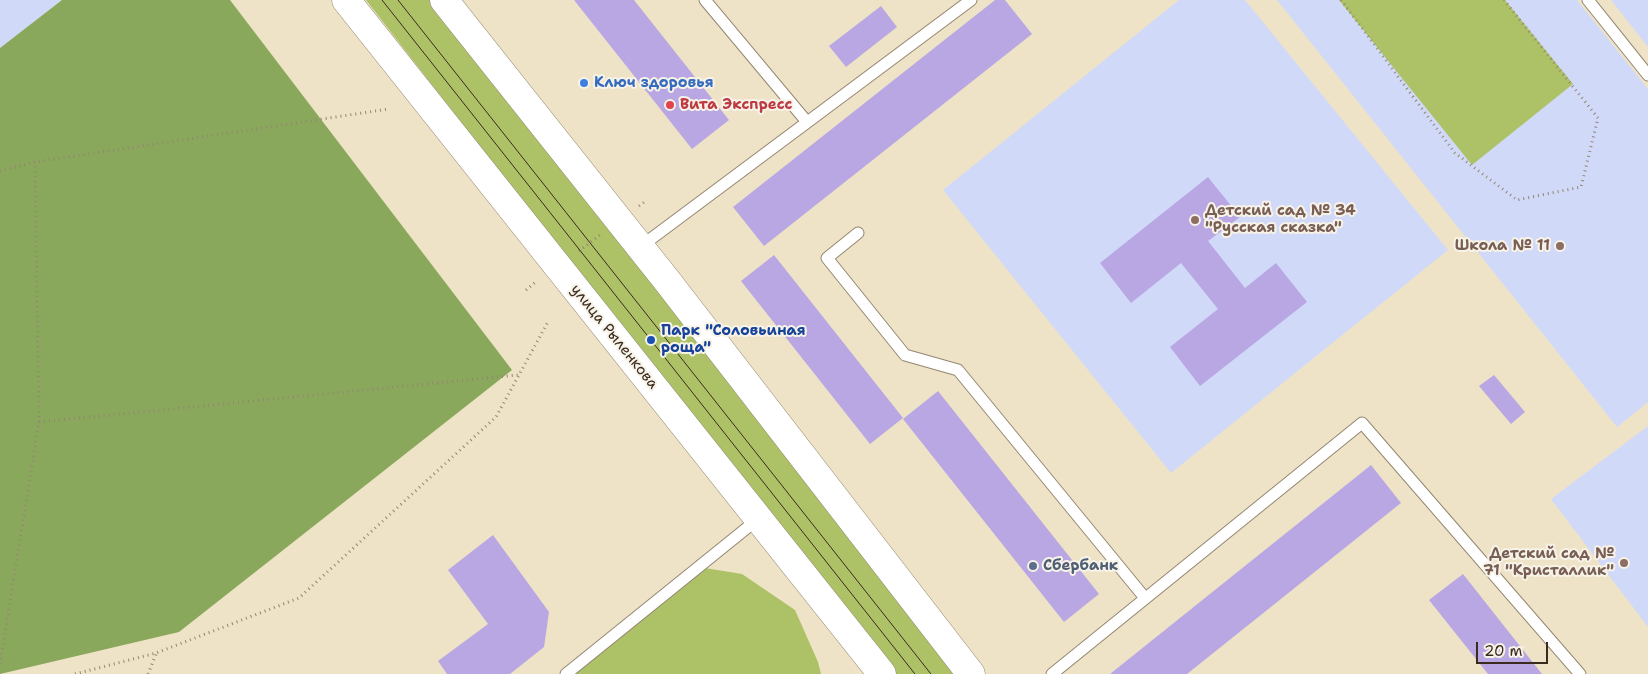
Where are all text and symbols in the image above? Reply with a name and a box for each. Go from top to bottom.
place label: Ключ здоровья [594,74,714,92]
marker: Ключ здоровья [578,77,590,89]
place label: Вита Экспресс [680,96,793,114]
marker: Вита Экспресс [664,99,676,111]
place label: Детский сад № 34 "Русская сказка" [1205,202,1356,237]
marker: Детский сад № 34 "Русская сказка" [1189,214,1201,226]
place label: Школа № 11 [1455,237,1550,255]
marker: Школа № 11 [1554,240,1566,252]
street label: улица Рыленкова [566,281,662,393]
place label: Парк "Соловьиная роща" [661,322,806,357]
marker: Парк "Соловьиная роща" [645,334,657,346]
place label: Детский сад № 71 "Кристаллик" [1483,545,1614,580]
place label: Сбербанк [1043,557,1118,575]
marker: Детский сад № 71 "Кристаллик" [1618,557,1630,569]
marker: Сбербанк [1027,560,1039,572]
scale bar [1478,632,1550,664]
text: 20 m [1484,641,1523,661]

